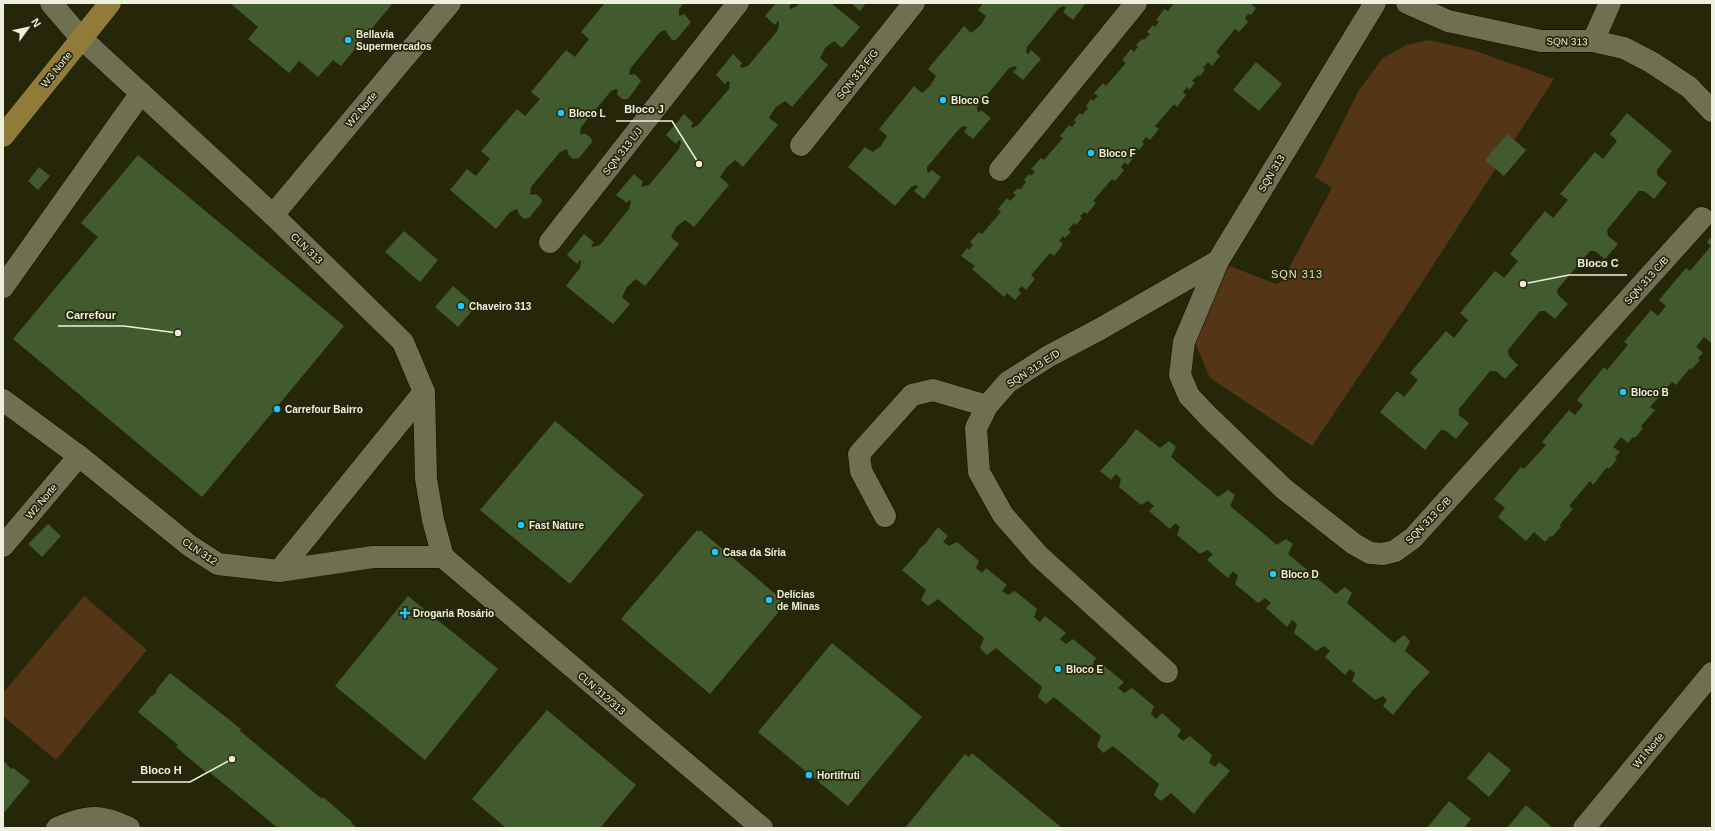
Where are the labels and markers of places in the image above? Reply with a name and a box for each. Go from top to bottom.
place label: Bellavia Supermercados [356,29,432,52]
marker: Bellavia Supermercados [343,35,353,45]
marker: Bloco G [938,95,948,105]
place label: Bloco G [951,95,990,106]
callout: Bloco J [616,98,672,121]
marker: Bloco L [556,108,566,118]
place label: Bloco L [569,108,606,119]
marker: Bloco F [1086,148,1096,158]
place label: Bloco F [1099,148,1136,159]
callout: Bloco C [1569,252,1627,275]
marker: Chaveiro 313 [456,301,466,311]
place label: Chaveiro 313 [469,301,532,312]
callout: Carrefour [58,303,124,326]
marker: Bloco B [1618,387,1628,397]
place label: Bloco B [1631,387,1669,398]
marker: Carrefour Bairro [272,404,282,414]
place label: Carrefour Bairro [285,404,363,415]
marker: Fast Nature [516,520,526,530]
place label: Fast Nature [529,520,584,531]
marker: Casa da Síria [710,547,720,557]
place label: Casa da Síria [723,547,786,558]
marker: Bloco D [1268,569,1278,579]
place label: Bloco D [1281,569,1319,580]
place label: Delícias de Minas [777,589,820,612]
marker: Delícias de Minas [764,595,774,605]
marker: Drogaria Rosário [400,608,410,618]
place label: Drogaria Rosário [413,608,494,619]
marker: Bloco E [1053,664,1063,674]
place label: Bloco E [1066,664,1104,675]
callout: Bloco H [132,759,190,782]
marker: Hortifruti [804,770,814,780]
place label: Hortifruti [817,770,860,781]

